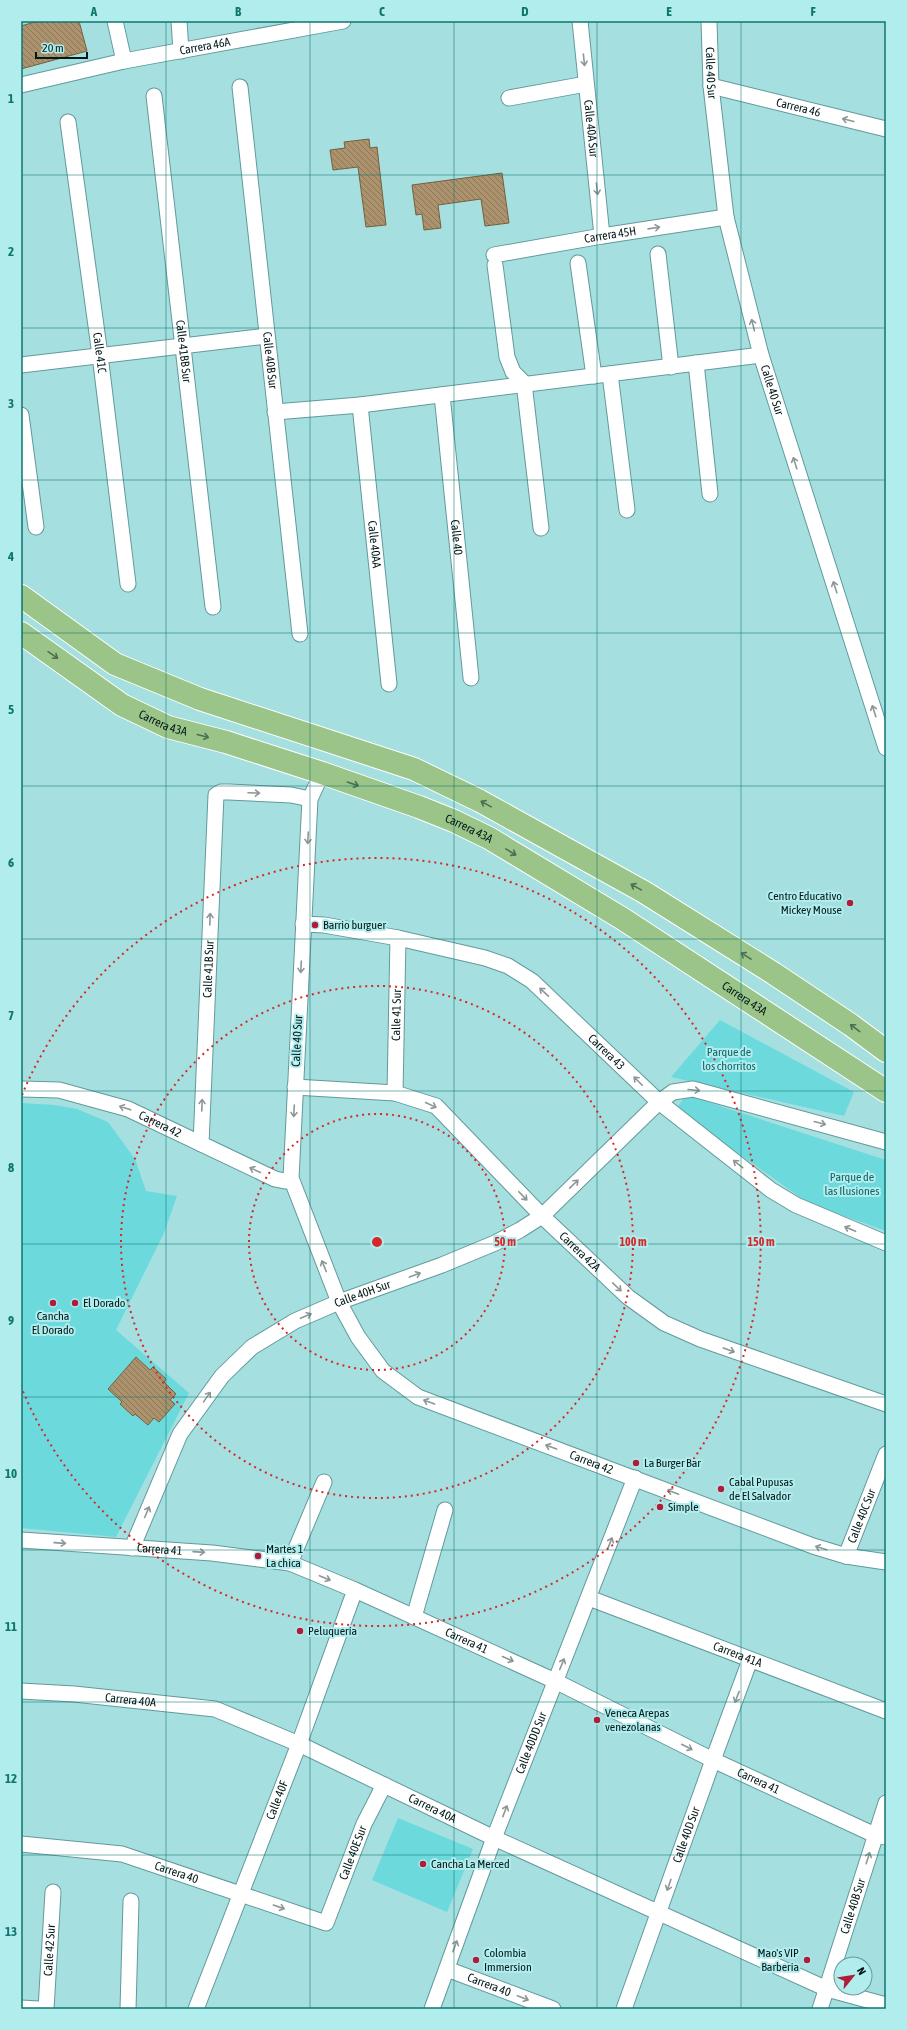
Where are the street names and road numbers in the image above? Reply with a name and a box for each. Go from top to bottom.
street label: Carrera 46A [178,35,231,58]
street label: Calle 40 Sur [703,47,719,100]
street label: Carrera 46 [775,95,822,120]
street label: Calle 40A Sur [581,99,601,158]
street label: Carrera 45H [583,224,637,246]
street label: Calle 41BB Sur [173,319,194,384]
street label: Calle 40B Sur [260,331,280,390]
street label: Calle 41C [90,332,109,375]
street label: Calle 40 Sur [758,363,787,417]
street label: Calle 40 [448,519,465,556]
street label: Calle 40AA [365,520,384,569]
street label: Carrera 43A [136,707,189,739]
street label: Carrera 43A [443,811,496,846]
street label: Calle 41B Sur [200,940,217,998]
street label: Carrera 43A [719,979,770,1018]
street label: Calle 41 Sur [389,989,404,1041]
street label: Calle 40 Sur [289,1014,305,1067]
street label: Carrera 43 [585,1031,628,1073]
street label: Carrera 42 [136,1108,183,1140]
street label: Carrera 42A [556,1229,603,1274]
street label: Calle 40H Sur [332,1277,393,1310]
street label: Carrera 42 [568,1448,615,1477]
street label: Calle 40C Sur [845,1486,879,1545]
street label: Carrera 41 [137,1541,183,1558]
street label: Carrera 41 [443,1625,490,1657]
street label: Carrera 41A [711,1639,764,1670]
street label: Carrera 40A [104,1690,157,1710]
street label: Calle 40DD Sur [513,1710,550,1776]
street label: Carrera 41 [735,1765,782,1797]
street label: Calle 40F [263,1779,291,1822]
street label: Carrera 40A [406,1791,459,1826]
street label: Calle 40D Sur [670,1805,703,1865]
street label: Calle 40E Sur [336,1823,370,1882]
street label: Carrera 40 [153,1859,201,1886]
street label: Calle 40B Sur [838,1876,869,1936]
street label: Calle 42 Sur [41,1923,58,1976]
street label: Carrera 40 [465,1970,513,2000]

